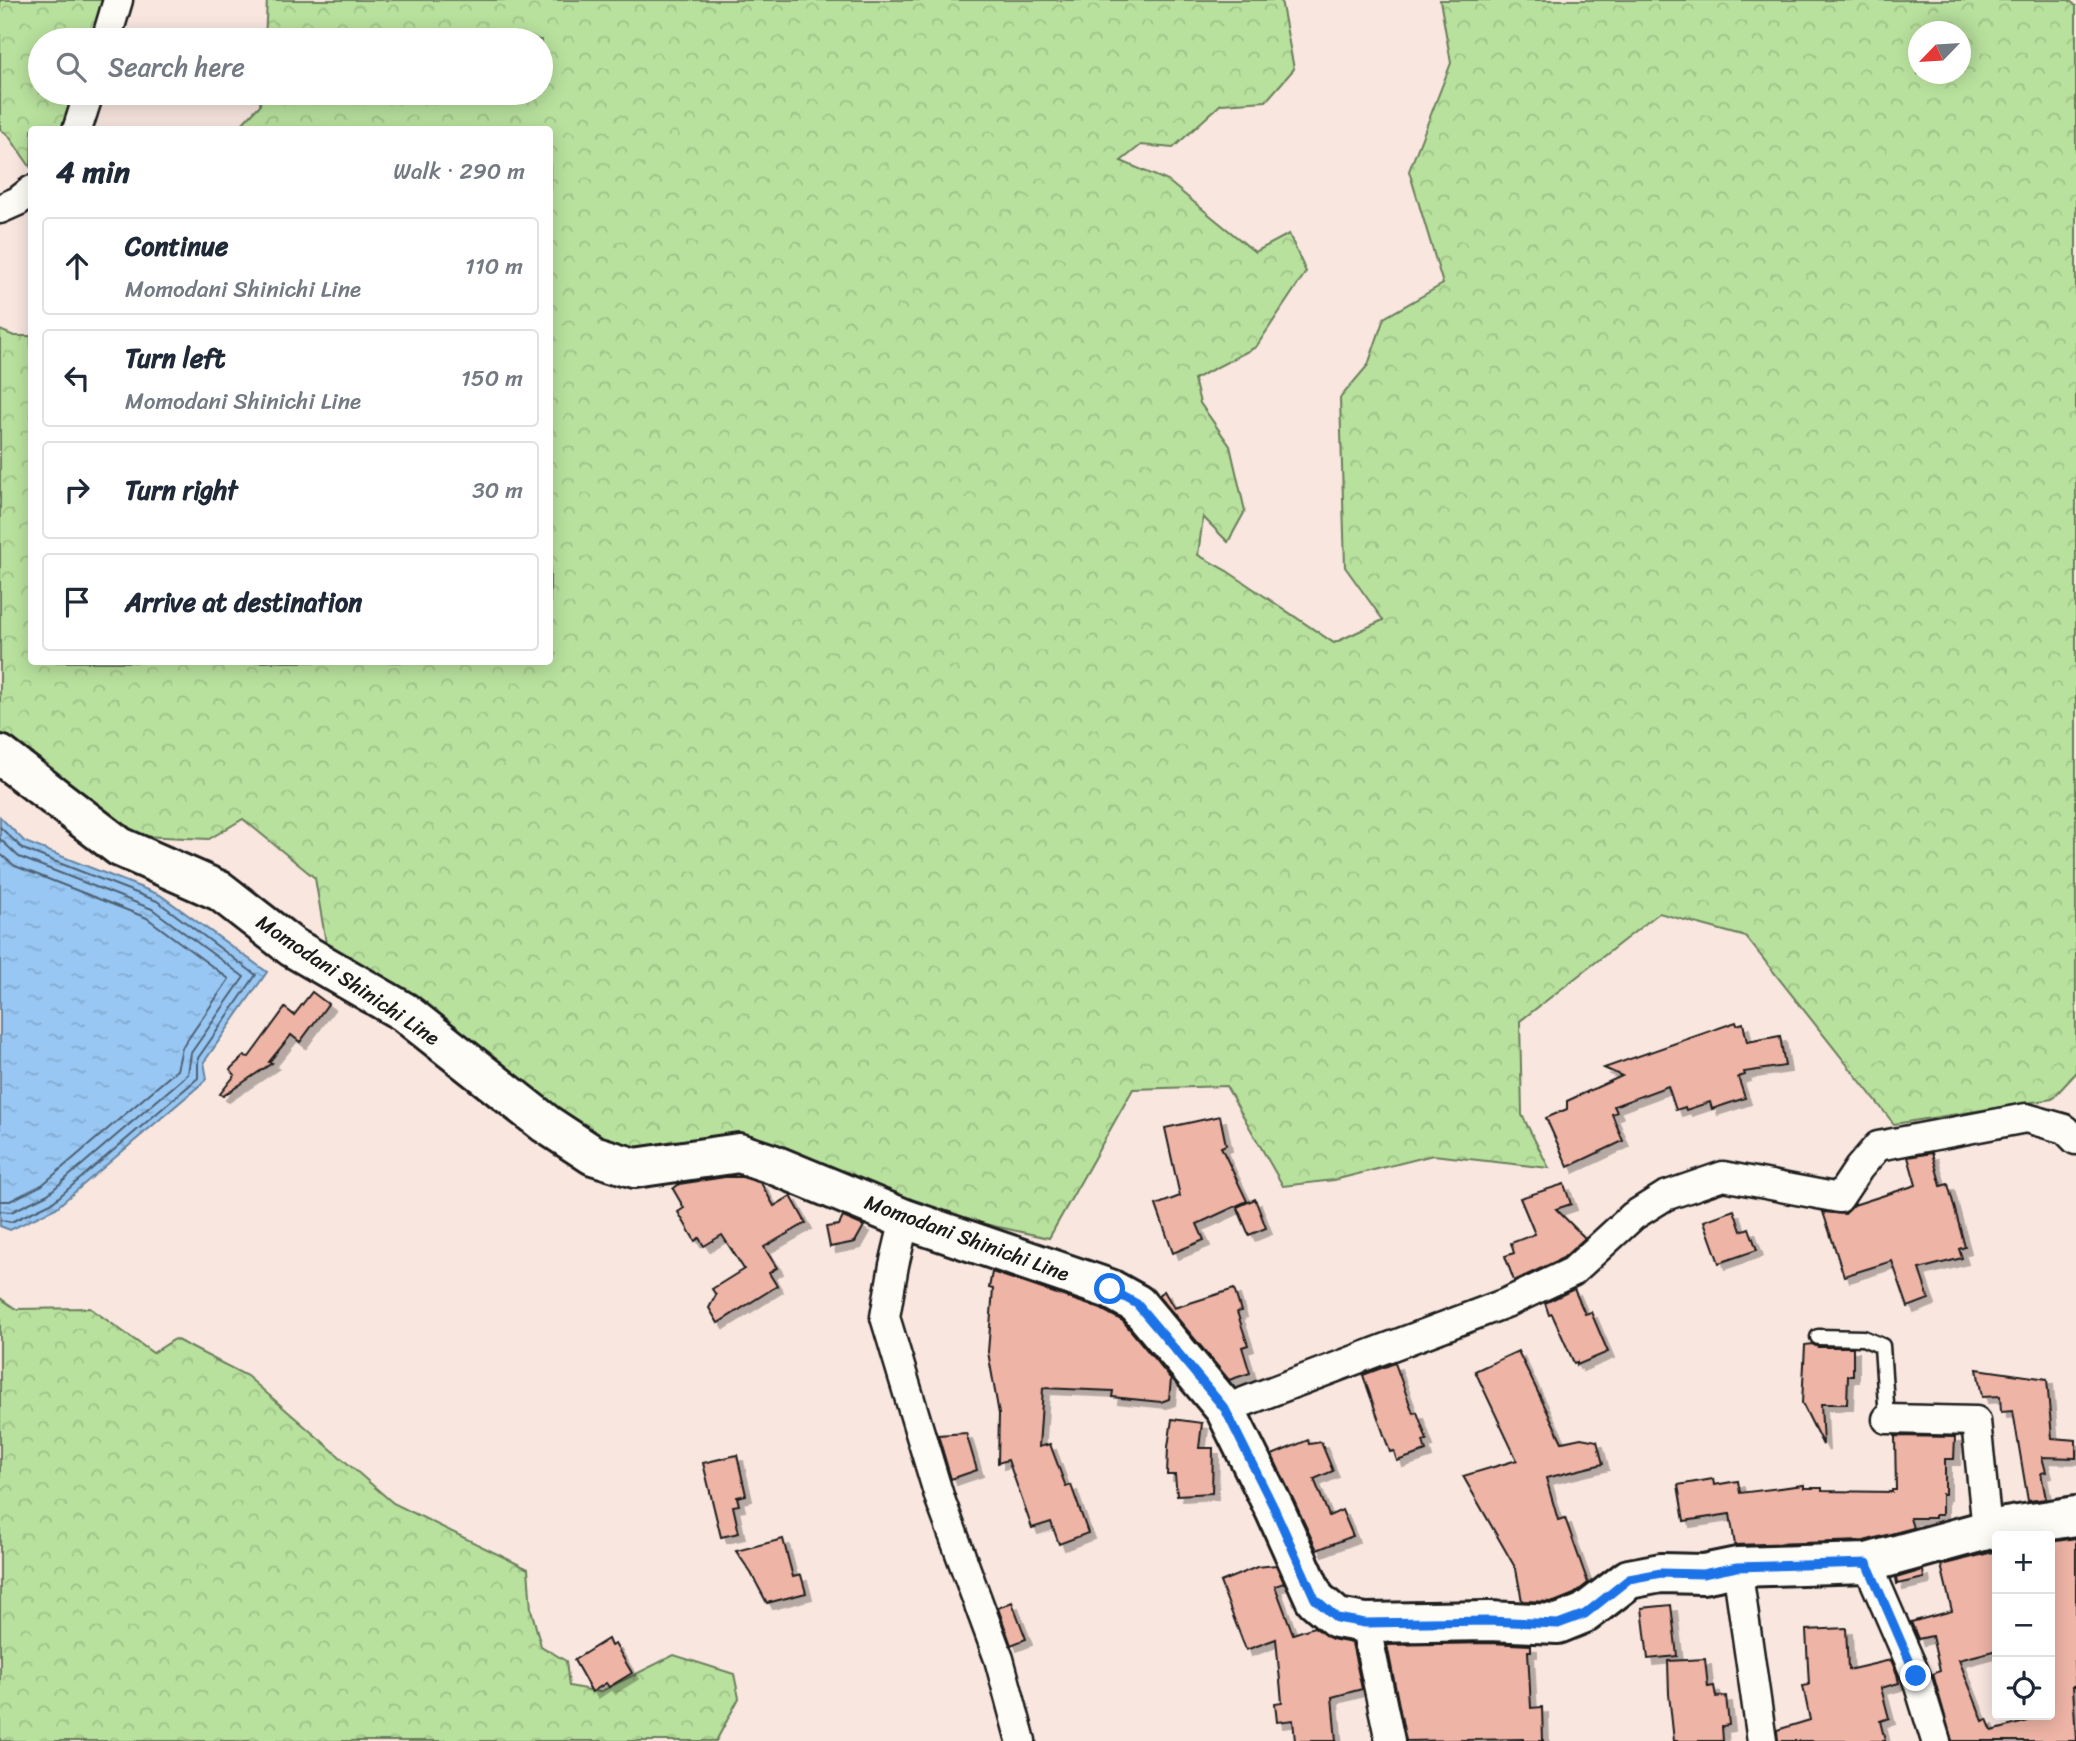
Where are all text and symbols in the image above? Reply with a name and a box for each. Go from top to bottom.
north arrow [1908,21,1971,84]
search box [28,28,553,105]
text: Search here [108,44,245,90]
icon: search [52,48,90,86]
text: 4 min [56,145,130,199]
text: Walk · 290 m [393,151,525,192]
text: Continue [125,223,228,269]
text: 110 m [465,246,523,287]
icon: ahead [58,247,96,285]
text: Momodani Shinichi Line [125,269,361,310]
text: Turn left [125,335,225,381]
text: 150 m [461,358,523,399]
icon: left [58,359,96,397]
text: Momodani Shinichi Line [125,381,361,422]
text: Turn right [125,467,238,513]
text: 30 m [472,470,523,511]
icon: right [58,471,96,509]
text: Arrive at destination [125,579,362,625]
icon: arrive [58,583,96,621]
street label: Momodani Shinichi Line [248,904,448,1056]
street label: Momodani Shinichi Line [859,1183,1075,1293]
route start [1094,1273,1125,1304]
map controls [1992,1531,2055,1720]
button: + [1992,1531,2055,1594]
button: − [1992,1594,2055,1657]
button: locate [1992,1657,2055,1720]
route end [1900,1660,1931,1691]

